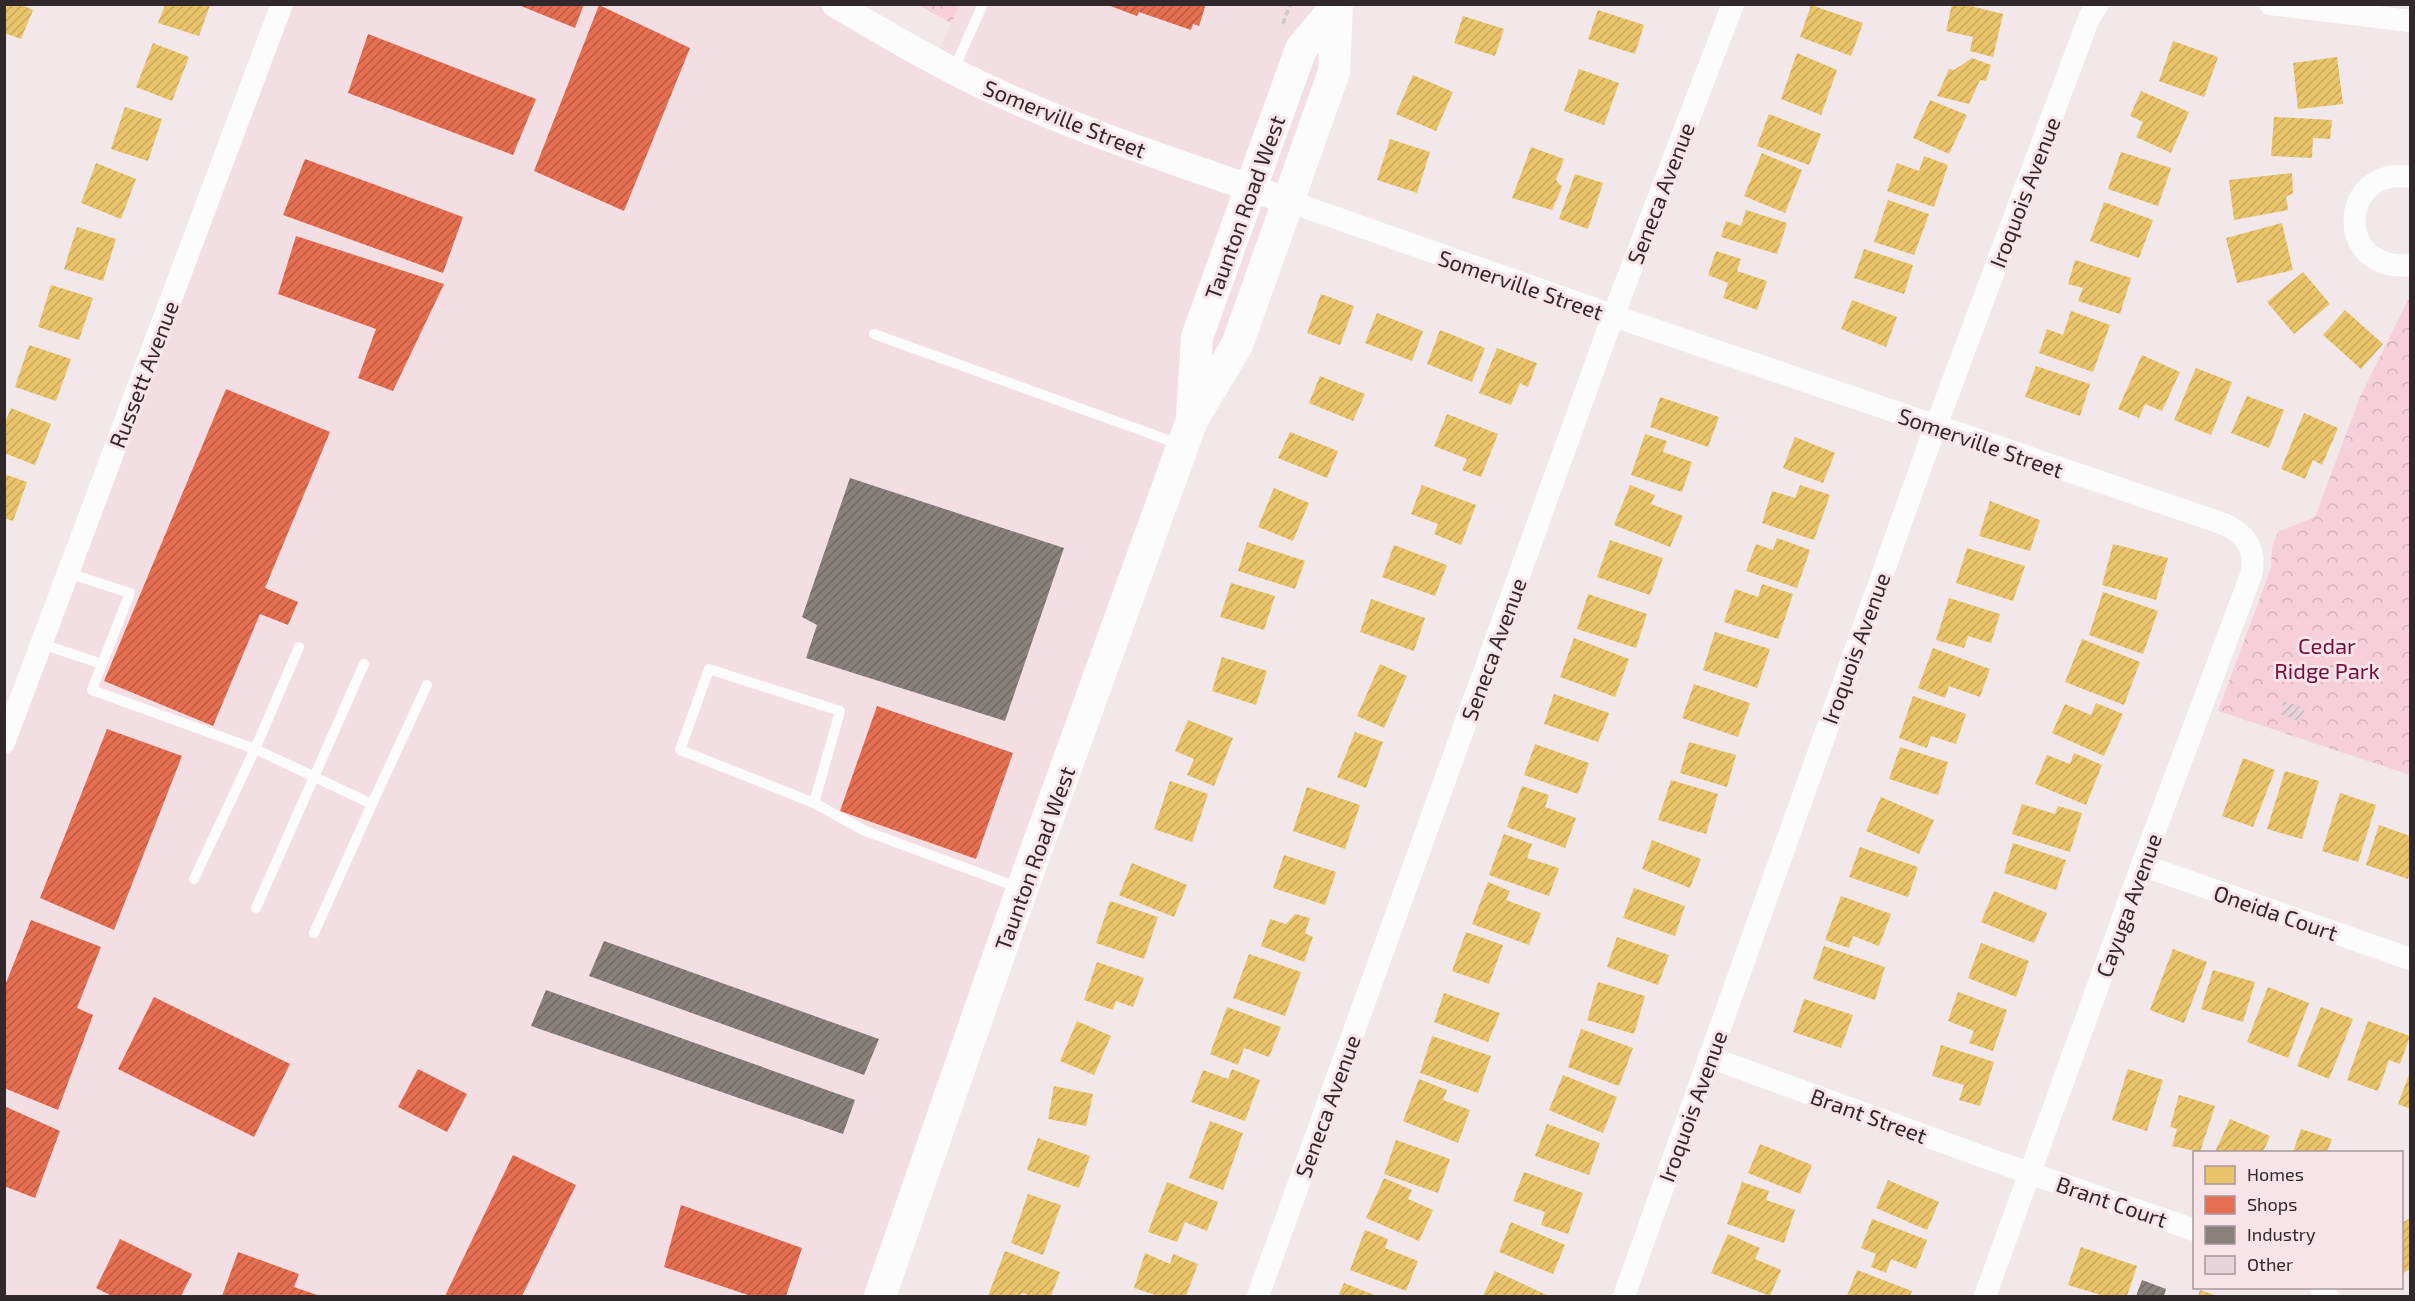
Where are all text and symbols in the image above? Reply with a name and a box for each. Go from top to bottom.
street label: Somerville Street [980,74,1150,162]
street label: Taunton Road West [1199,111,1289,303]
street label: Iroquois Avenue [1983,113,2065,271]
street label: Seneca Avenue [1621,118,1699,268]
street label: Somerville Street [1435,244,1607,324]
street label: Russett Avenue [103,297,183,451]
street label: Somerville Street [1895,402,2067,482]
street label: Iroquois Avenue [1816,569,1894,727]
street label: Seneca Avenue [1455,574,1531,724]
park label: Cedar Ridge Park [2274,632,2380,683]
street label: Taunton Road West [989,762,1079,954]
street label: Cayuga Avenue [2090,830,2166,980]
street label: Oneida Court [2211,879,2341,945]
street label: Iroquois Avenue [1653,1027,1731,1185]
street label: Seneca Avenue [1289,1031,1365,1181]
street label: Brant Street [1807,1082,1931,1148]
legend [2193,1151,2403,1289]
text: Homes [2247,1163,2304,1185]
street label: Brant Court [2053,1170,2171,1232]
text: Shops [2247,1193,2297,1215]
text: Industry [2247,1223,2316,1245]
text: Other [2247,1253,2293,1275]

